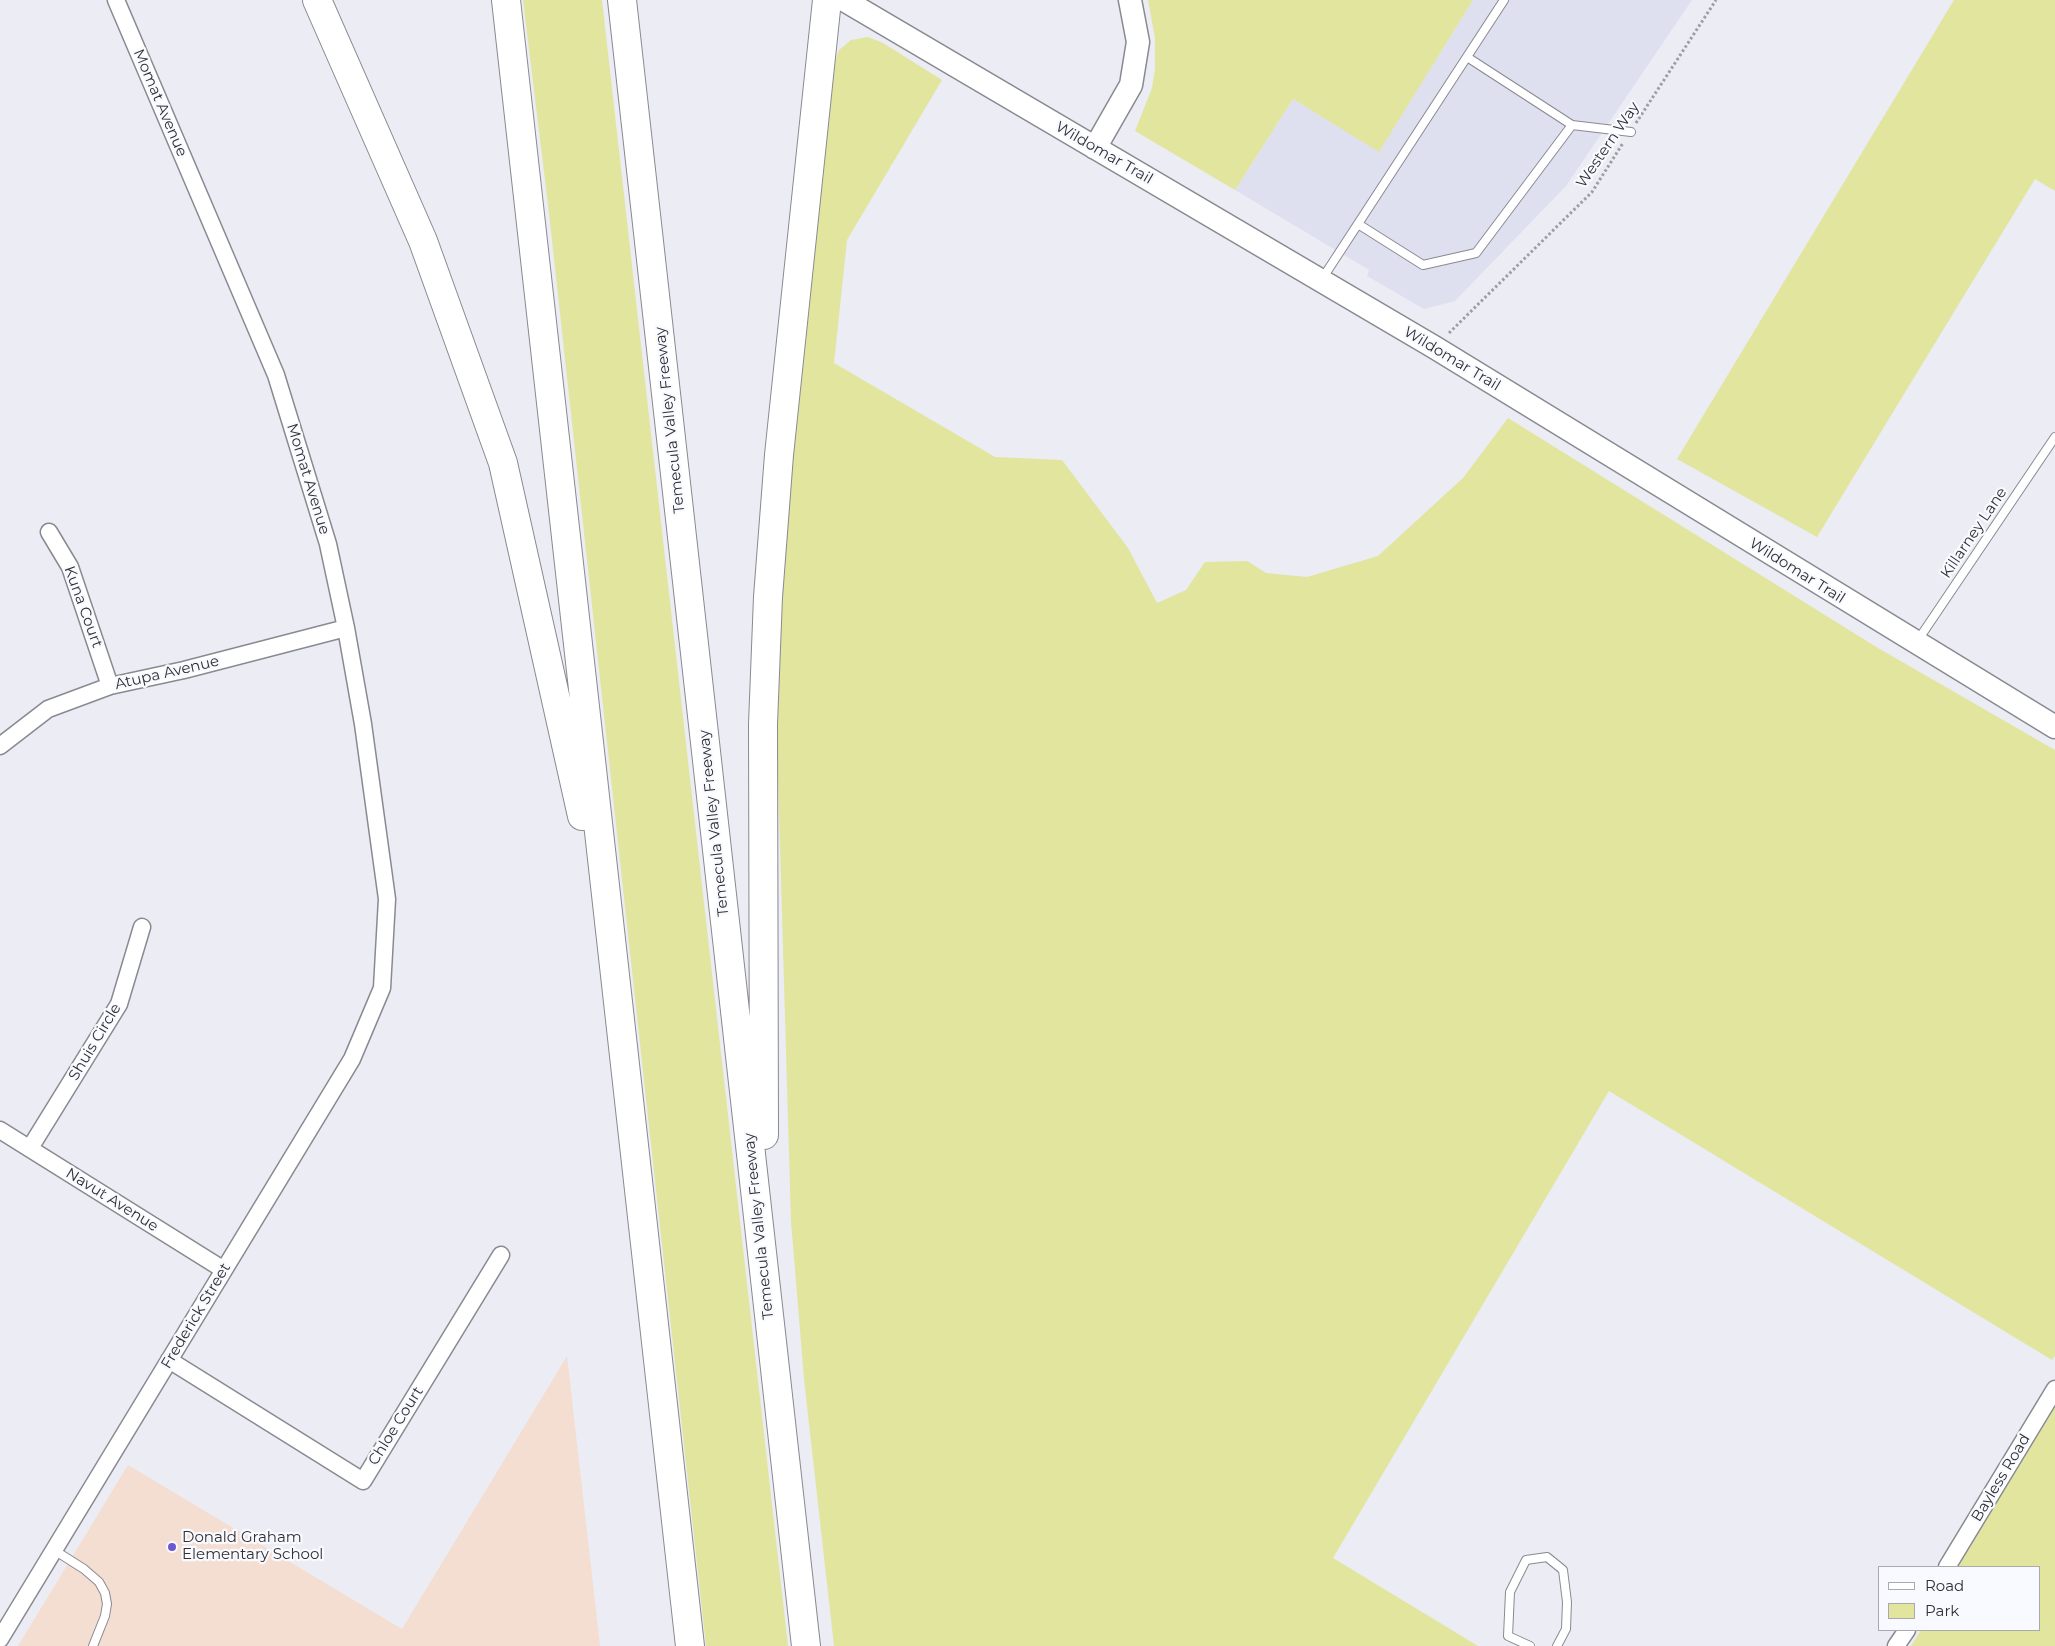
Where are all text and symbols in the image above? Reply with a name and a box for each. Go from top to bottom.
street label: Momat Avenue [129,46,191,160]
street label: Western Way [1573,99,1643,191]
street label: Wildomar Trail [1052,118,1156,188]
street label: Wildomar Trail [1400,323,1504,395]
street label: Temecula Valley Freeway [651,326,689,514]
street label: Momat Avenue [283,421,333,537]
street label: Killarney Lane [1937,484,2011,582]
street label: Wildomar Trail [1746,534,1848,608]
street label: Kuna Court [60,564,106,650]
street label: Atupa Avenue [113,652,221,694]
street label: Temecula Valley Freeway [695,729,733,917]
street label: Shuis Circle [65,1000,125,1084]
street label: Temecula Valley Freeway [740,1132,778,1320]
street label: Navut Avenue [62,1164,162,1236]
street label: Frederick Street [157,1260,235,1372]
street label: Chloe Court [365,1383,427,1469]
street label: Bayless Road [1968,1431,2034,1525]
place label: Donald Graham Elementary School [182,1529,323,1564]
marker: Donald Graham Elementary School [166,1541,178,1553]
legend [1878,1566,2040,1631]
text: Road [1925,1576,1964,1595]
text: Park [1925,1601,1959,1620]

